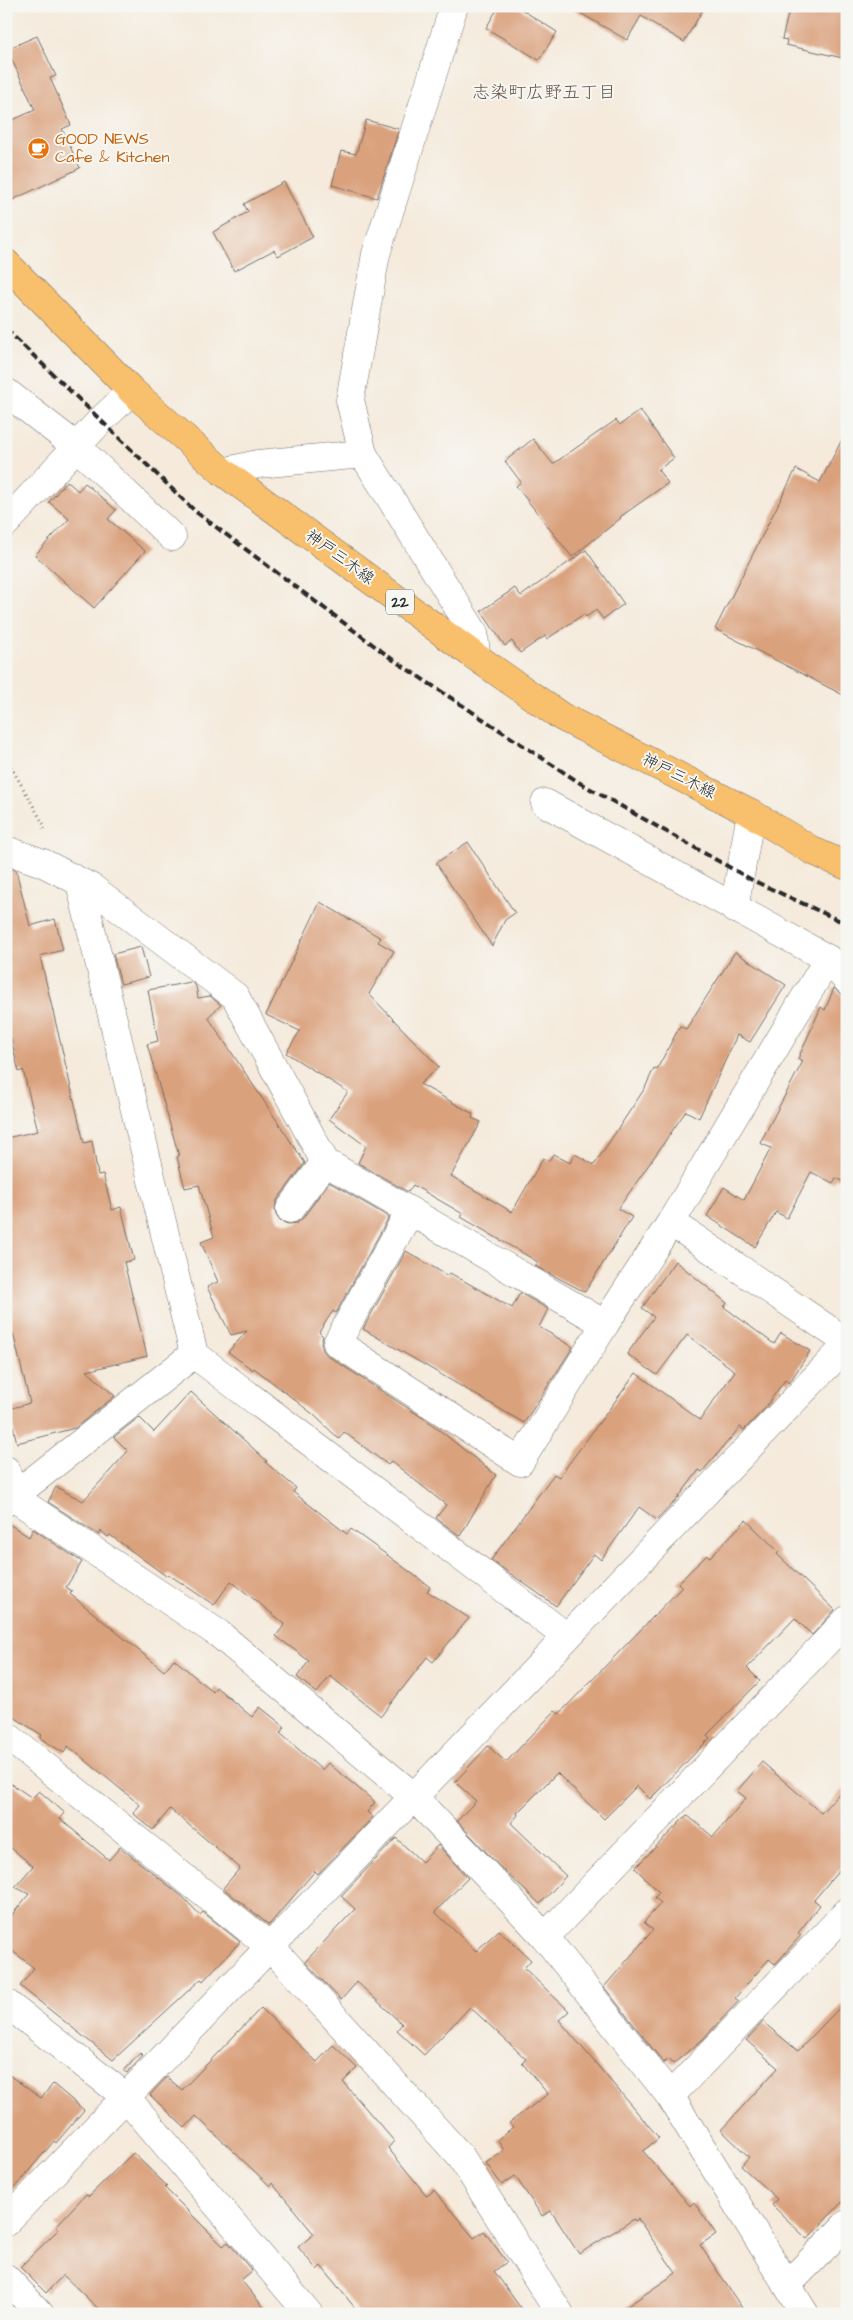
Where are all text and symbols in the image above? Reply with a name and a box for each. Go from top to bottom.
district label: 志染町広野五丁目 [472,80,616,105]
place label: GOOD NEWS Cafe & Kitchen [55,128,169,168]
cafe icon: GOOD NEWS Cafe & Kitchen [27,136,51,160]
street label: 神戸三木線 [301,525,379,589]
road number: 22 [386,590,414,614]
street label: 神戸三木線 [638,748,720,804]

